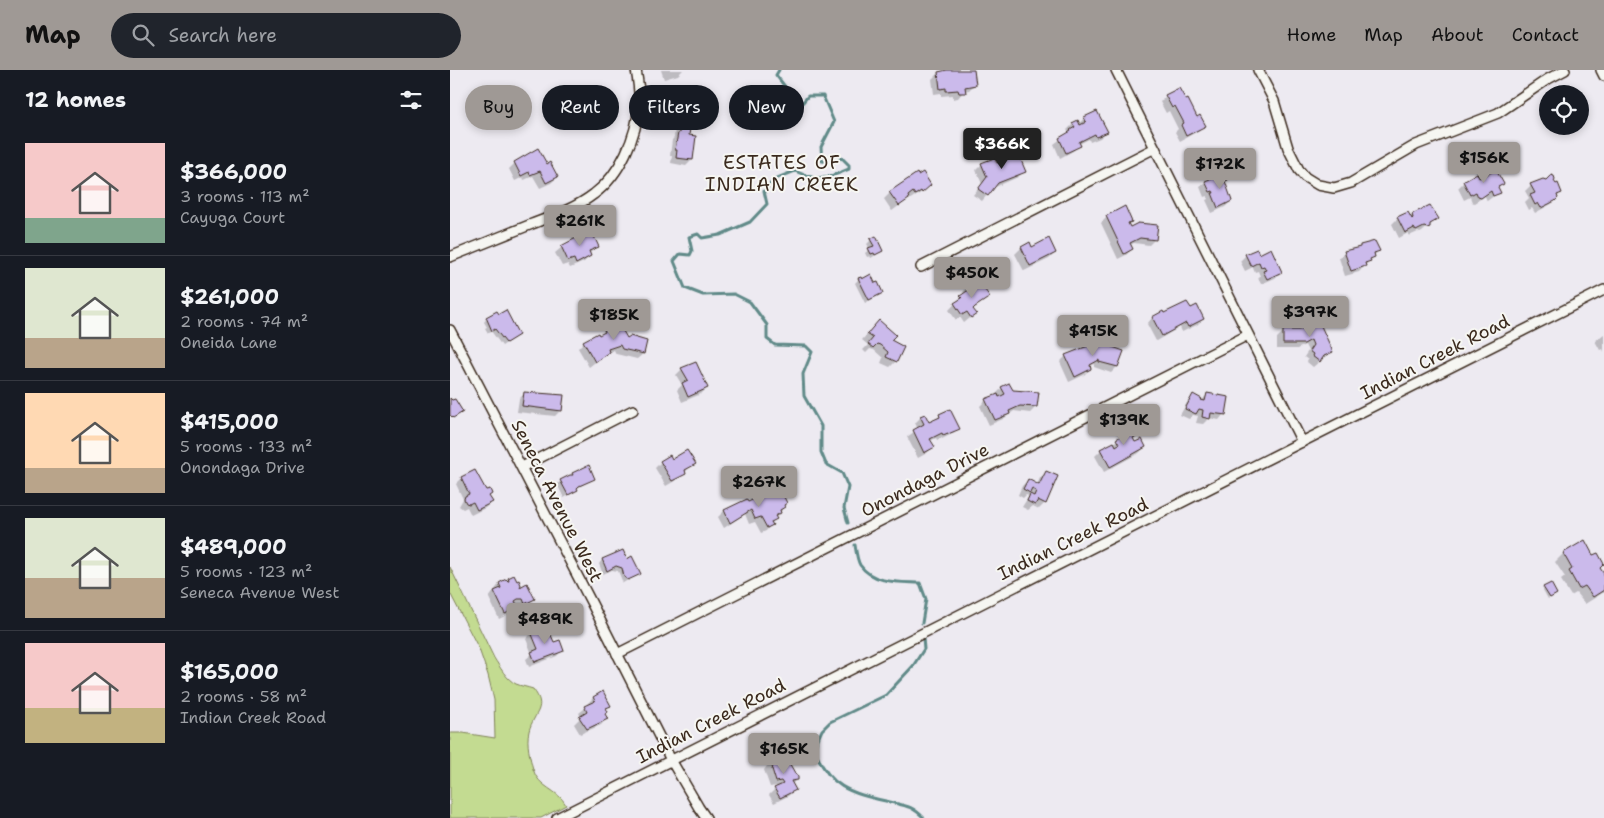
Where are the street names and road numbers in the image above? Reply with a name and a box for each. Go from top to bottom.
street label: Indian Creek Road [1356,309,1514,405]
street label: Seneca Avenue West [506,416,608,586]
street label: Onondaga Drive [857,437,993,523]
street label: Indian Creek Road [994,492,1152,586]
street label: Indian Creek Road [632,673,790,769]

